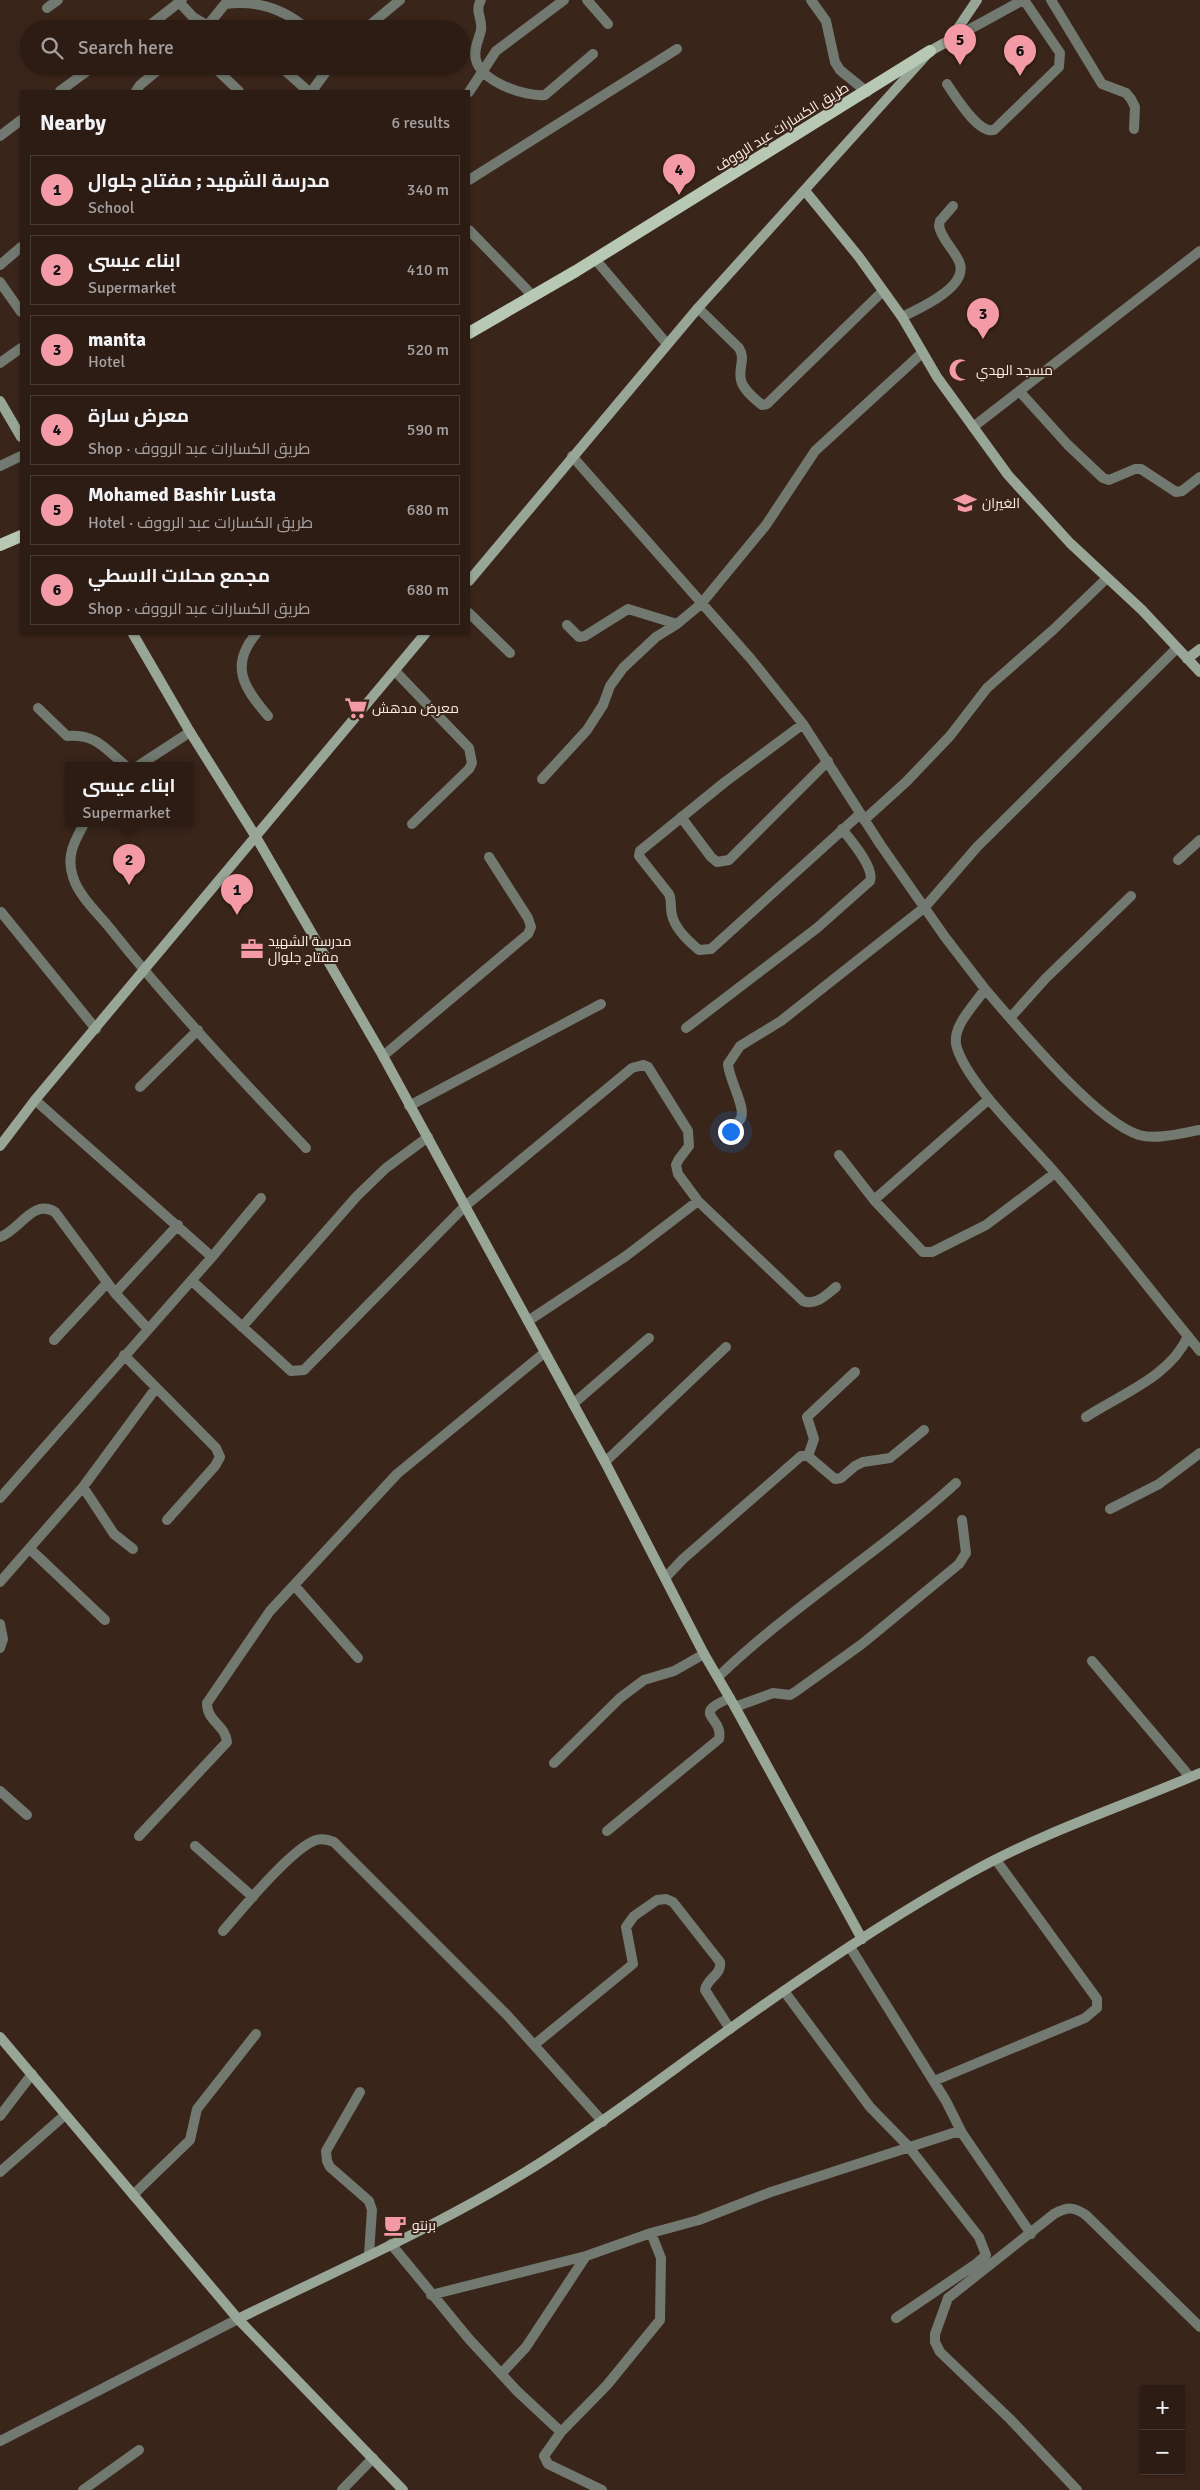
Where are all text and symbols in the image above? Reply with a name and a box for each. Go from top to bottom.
search box [20,20,470,75]
pin: 5 [944,24,976,65]
icon: search [38,34,66,62]
pin: 6 [1004,35,1036,76]
text: Search here [78,36,174,60]
street label: طريق الكسارات عبد الرووف [712,79,852,175]
text: Nearby [40,110,106,136]
text: 6 results [391,113,450,133]
pin: 4 [663,154,695,195]
text: مدرسة الشهيد ; مفتاح جلوال [88,169,330,193]
text: 1 [53,180,61,200]
text: 340 m [407,180,449,200]
text: School [88,198,134,218]
text: ابناء عيسى [88,249,181,273]
text: 2 [53,260,61,280]
text: 410 m [407,260,449,280]
text: Supermarket [88,278,176,298]
pin: 3 [967,298,999,339]
text: manita [88,328,146,352]
text: 3 [53,340,61,360]
text: 520 m [407,340,449,360]
text: Hotel [88,352,125,372]
mosque icon: مسجد الهدي [947,357,973,383]
place label: مسجد الهدي [976,362,1053,382]
text: معرض سارة [88,404,189,428]
text: 4 [53,420,61,440]
text: 590 m [407,420,449,440]
text: Shop · طريق الكسارات عبد الرووف [88,439,311,459]
text: Mohamed Bashir Lusta [88,483,276,507]
school or university icon: الغيران [952,490,978,516]
place label: الغيران [982,495,1020,512]
text: 5 [53,500,61,520]
text: 680 m [407,500,449,520]
text: Hotel · طريق الكسارات عبد الرووف [88,513,313,533]
text: مجمع محلات الاسطي [88,564,270,588]
text: 6 [53,580,61,600]
text: 680 m [407,580,449,600]
text: Shop · طريق الكسارات عبد الرووف [88,599,311,619]
supermarket icon: معرض مدهش [343,695,369,721]
place label: معرض مدهش [372,700,459,717]
popup [65,762,193,827]
text: ابناء عيسى [83,774,175,798]
text: Supermarket [83,803,171,823]
pin: 2 [113,844,145,885]
pin: 1 [221,874,253,915]
place label: مدرسة الشهيد مفتاح جلوال [268,933,351,966]
office icon: مدرسة الشهيد مفتاح جلوال [239,936,265,962]
your location [718,1119,744,1145]
cafe icon: برنتو [382,2212,408,2238]
place label: برنتو [412,2217,436,2234]
map controls [1140,2385,1185,2475]
button: + [1140,2385,1185,2430]
button: − [1140,2430,1185,2475]

